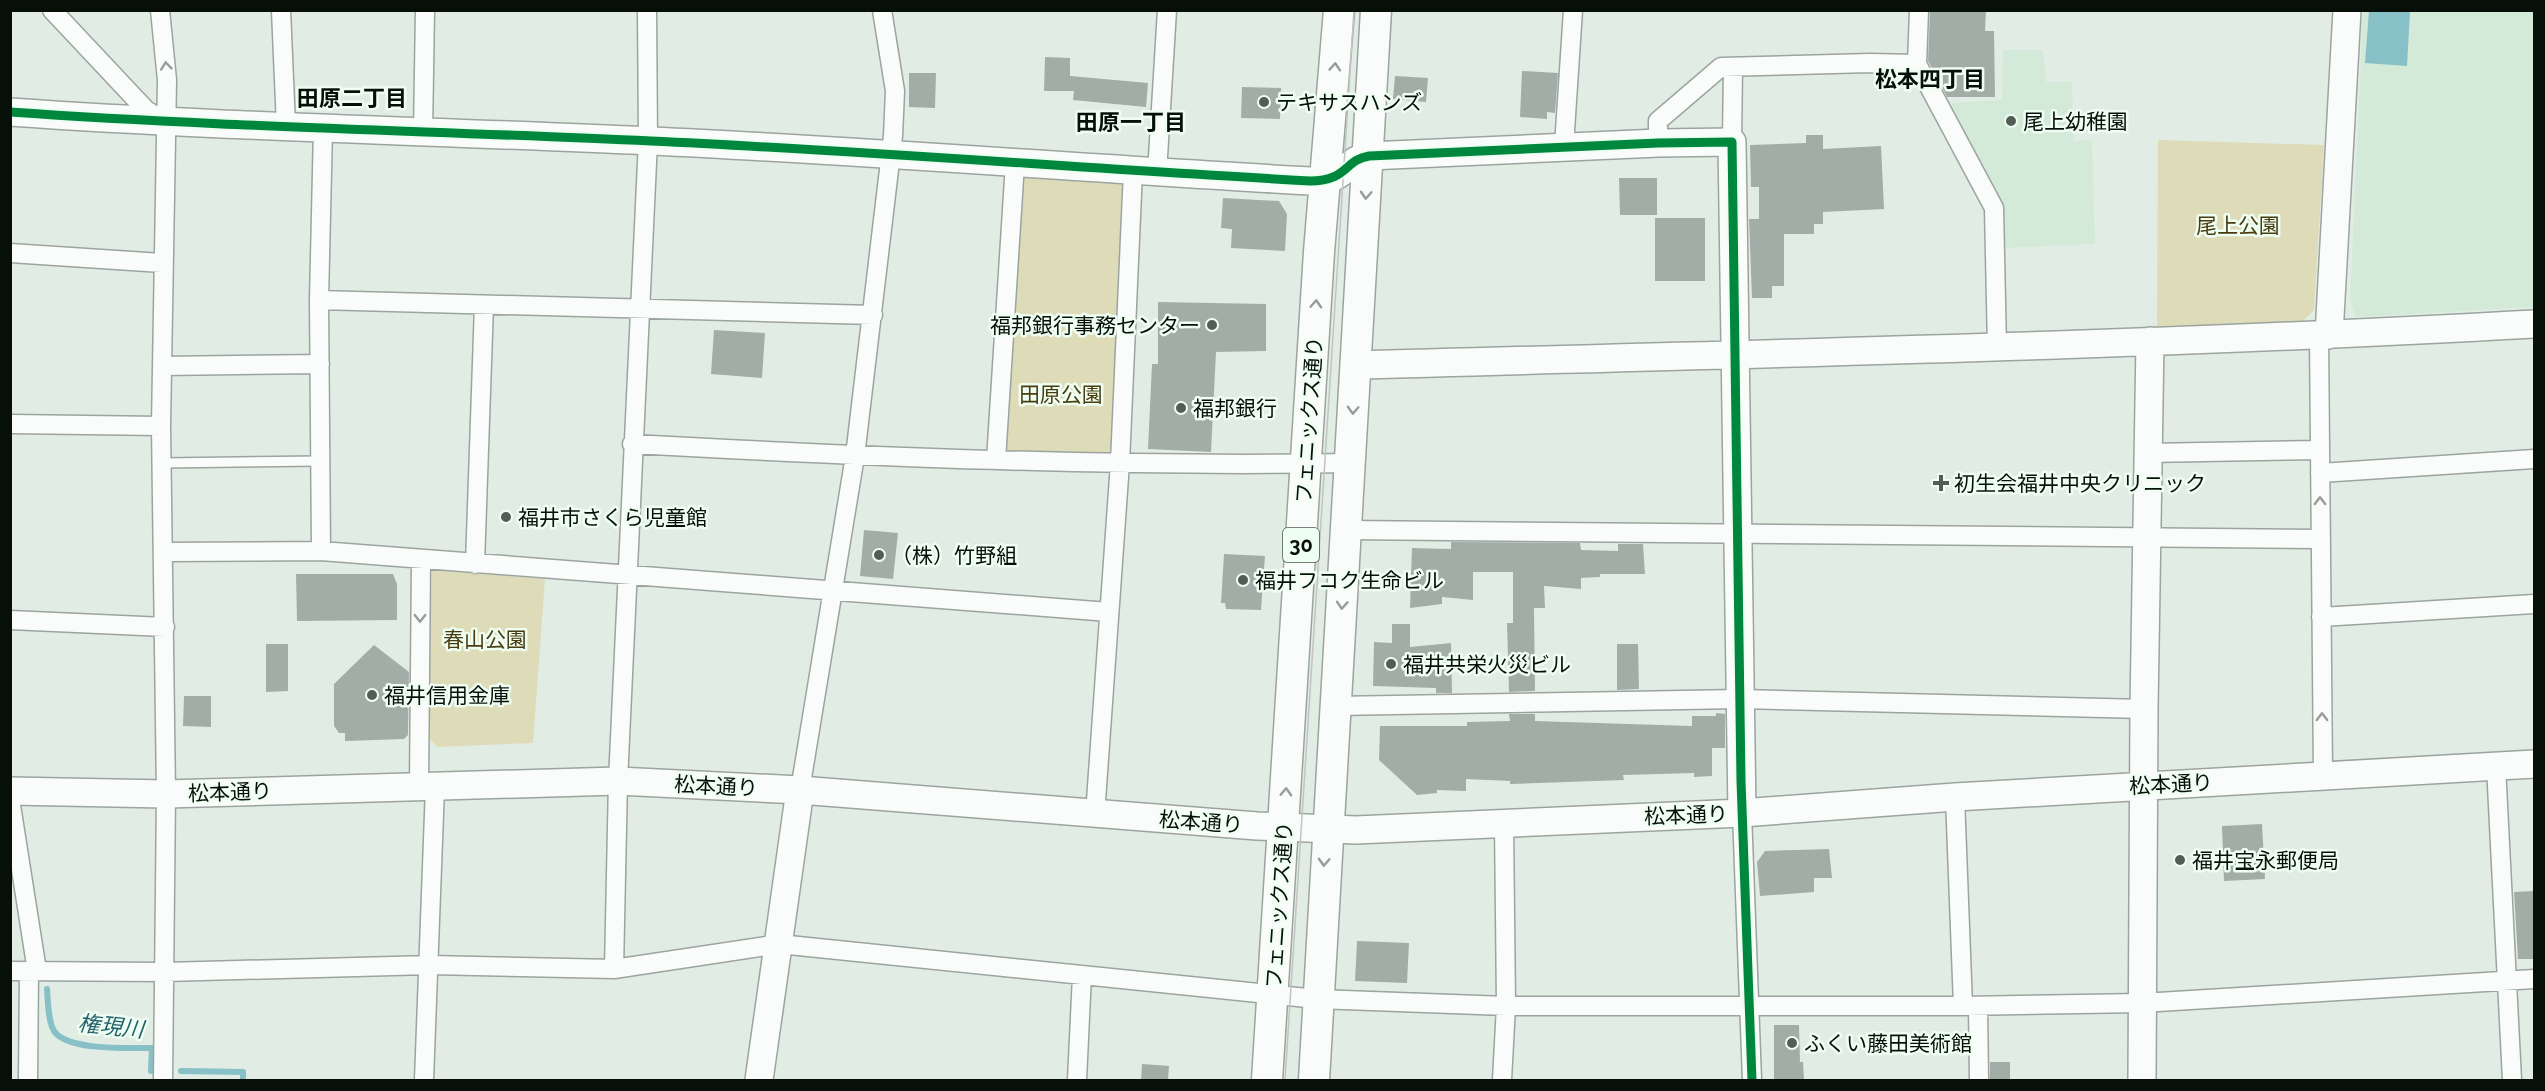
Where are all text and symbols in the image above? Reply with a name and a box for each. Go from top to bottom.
one-way arrow [160,62,173,71]
one-way arrow [1328,63,1341,72]
district label: 松本四丁目 [1875,66,1985,92]
district label: 田原二丁目 [297,85,407,111]
place label: テキサスハンズ [1276,90,1422,115]
marker: テキサスハンズ [1257,95,1271,109]
district label: 田原一丁目 [1076,109,1186,135]
place label: 尾上幼稚園 [2023,109,2128,134]
marker: 尾上幼稚園 [2004,114,2018,128]
one-way arrow [1360,190,1373,199]
park label: 尾上公園 [2196,213,2280,238]
one-way arrow [1310,299,1323,308]
place label: 福邦銀行事務センター [990,313,1200,338]
marker: 福邦銀行事務センター [1205,318,1219,332]
street label: フェニックス通り [1291,336,1327,504]
park label: 田原公園 [1019,382,1103,407]
place label: 福邦銀行 [1193,396,1277,421]
marker: 福邦銀行 [1174,401,1188,415]
one-way arrow [1347,406,1360,415]
place label: 初生会福井中央クリニック [1954,471,2206,496]
marker: 初生会福井中央クリニック [1932,474,1950,492]
one-way arrow [2314,497,2326,506]
place label: 福井市さくら児童館 [518,505,707,530]
marker: 福井市さくら児童館 [499,510,513,524]
road number: 30 [1283,528,1319,562]
place label: （株）竹野組 [891,543,1017,568]
marker: （株）竹野組 [872,548,886,562]
place label: 福井フコク生命ビル [1255,568,1444,593]
marker: 福井フコク生命ビル [1236,573,1250,587]
one-way arrow [1336,600,1349,610]
one-way arrow [414,614,426,623]
park label: 春山公園 [443,627,527,652]
place label: 福井共栄火災ビル [1403,652,1571,677]
marker: 福井共栄火災ビル [1384,657,1398,671]
place label: 福井信用金庫 [384,683,510,708]
marker: 福井信用金庫 [365,688,379,702]
one-way arrow [2316,713,2328,722]
street label: 松本通り [2128,769,2214,799]
street label: 松本通り [673,771,759,801]
street label: 松本通り [188,778,272,806]
one-way arrow [1279,787,1292,796]
street label: 松本通り [1644,801,1728,829]
street label: 松本通り [1158,807,1244,837]
street label: フェニックス通り [1261,821,1297,989]
place label: 福井宝永郵便局 [2192,848,2339,873]
marker: 福井宝永郵便局 [2173,853,2187,867]
one-way arrow [1318,858,1331,867]
water label: 権現川 [77,1010,147,1043]
place label: ふくい藤田美術館 [1804,1031,1972,1056]
marker: ふくい藤田美術館 [1785,1036,1799,1050]

